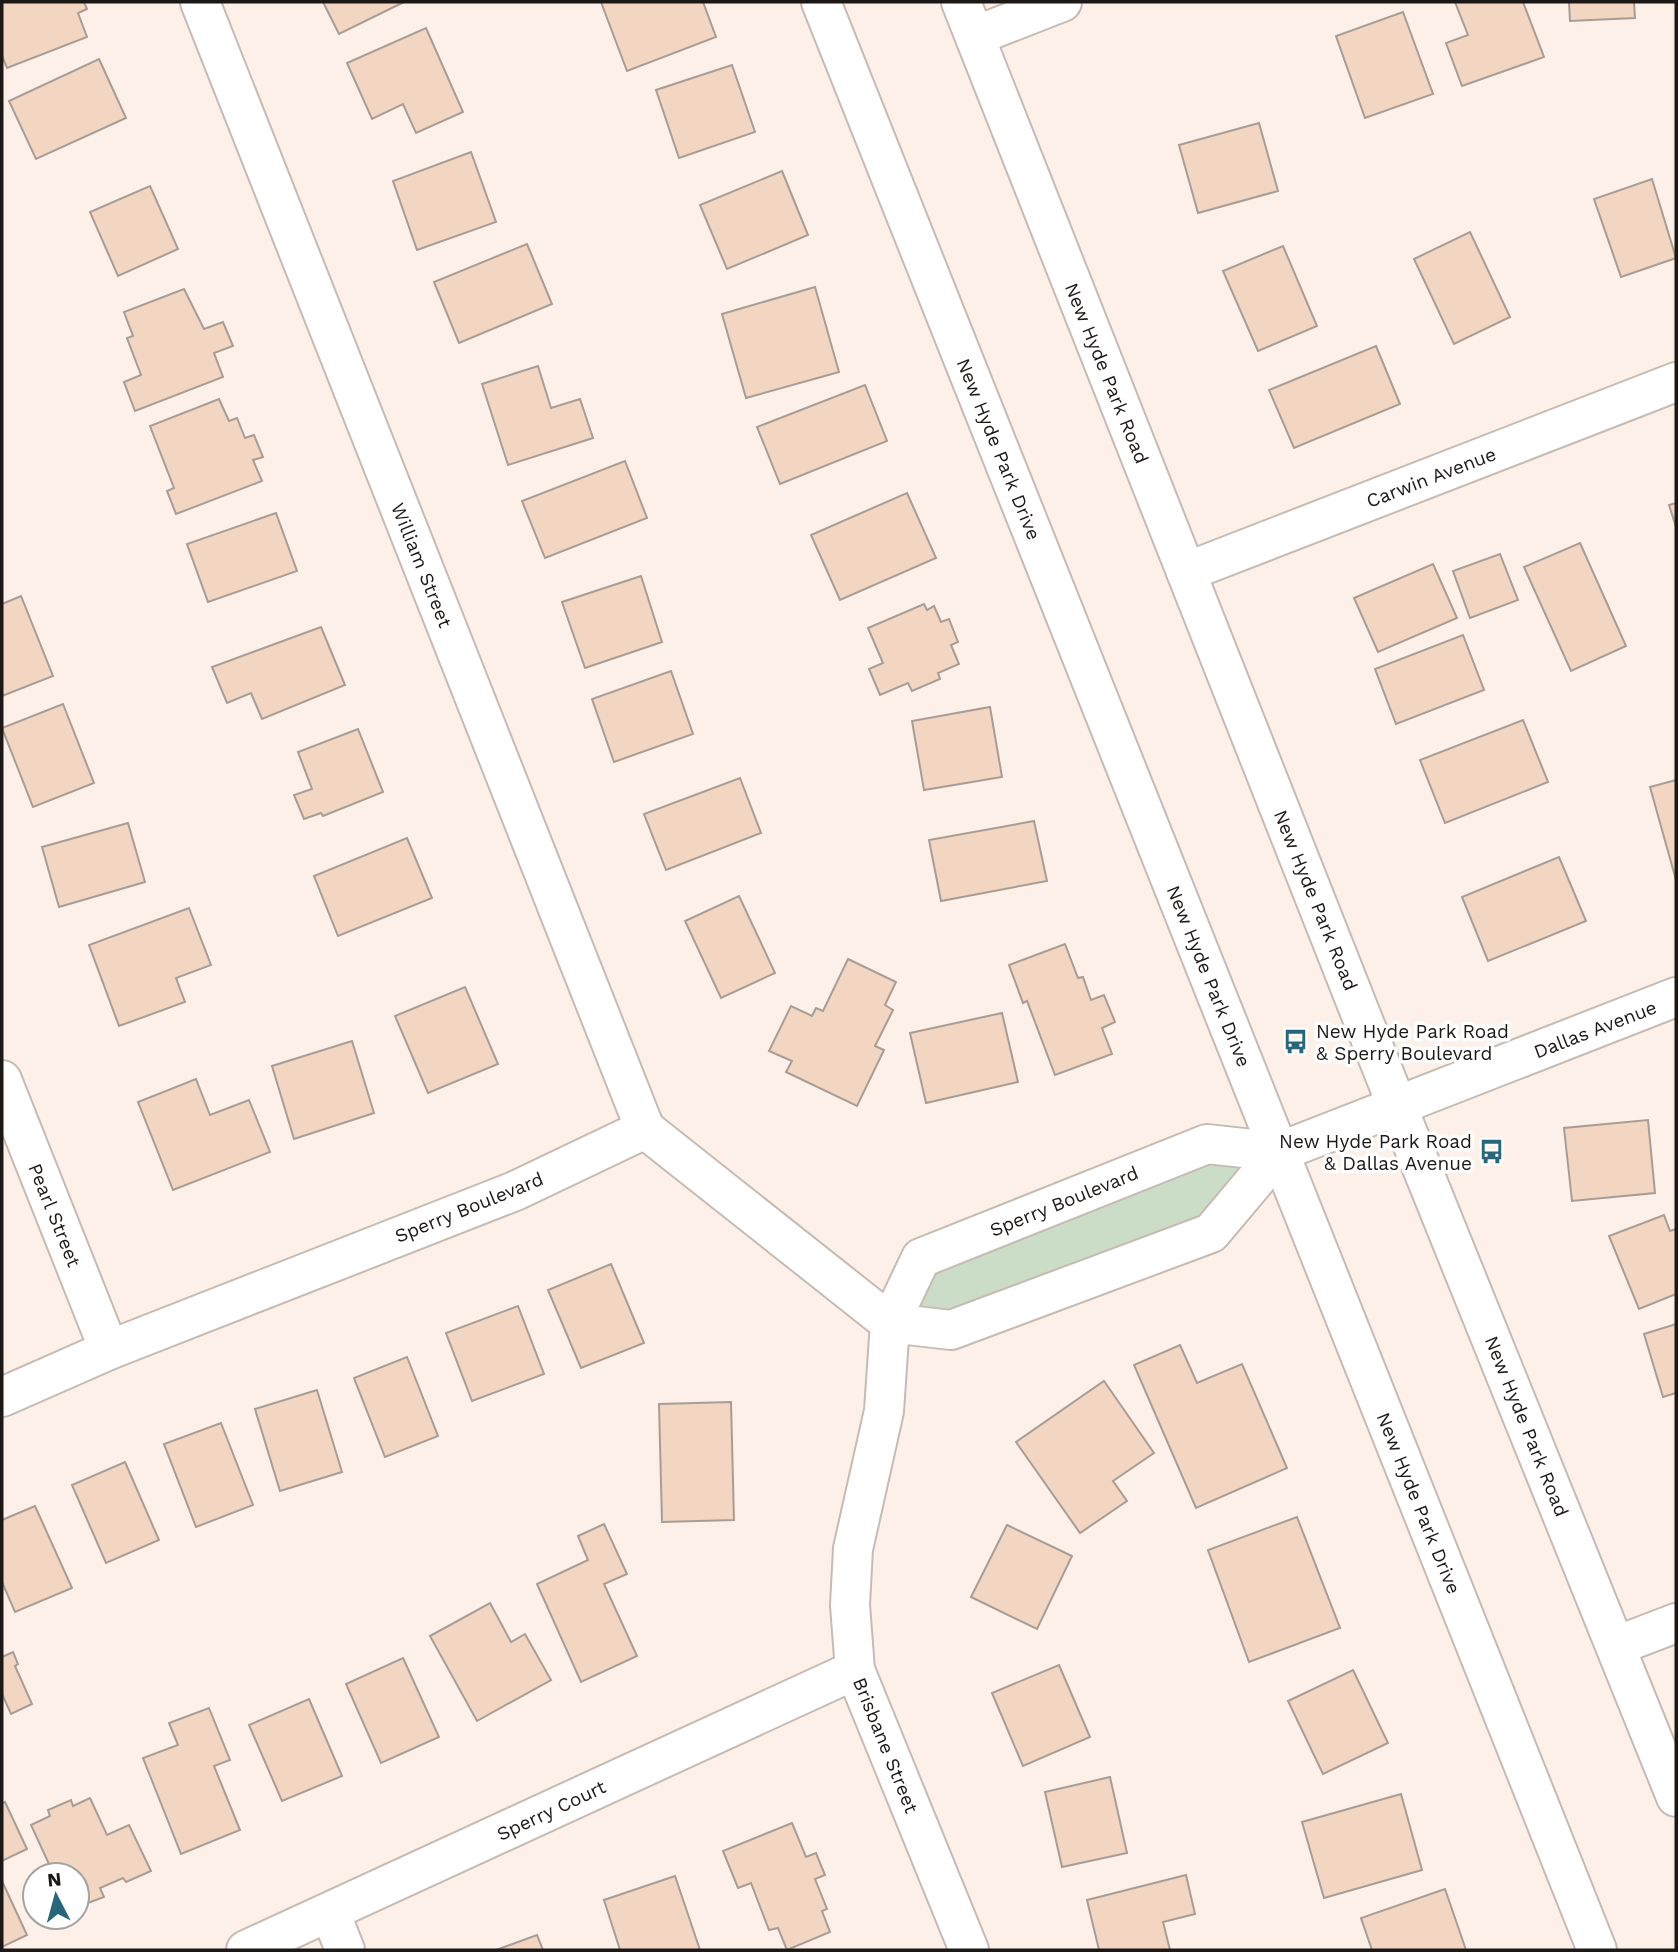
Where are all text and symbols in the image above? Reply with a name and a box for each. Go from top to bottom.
street label: New Hyde Park Road [1060,279,1153,467]
street label: New Hyde Park Drive [952,355,1045,543]
street label: Carwin Avenue [1363,442,1499,513]
street label: William Street [386,499,457,631]
street label: New Hyde Park Road [1269,806,1362,994]
street label: New Hyde Park Drive [1162,882,1255,1070]
street label: Dallas Avenue [1530,995,1660,1063]
place label: New Hyde Park Road & Sperry Boulevard [1316,1020,1509,1065]
bus stop icon: New Hyde Park Road & Sperry Boulevard [1282,1028,1310,1056]
place label: New Hyde Park Road & Dallas Avenue [1279,1130,1472,1175]
bus stop icon: New Hyde Park Road & Dallas Avenue [1478,1138,1506,1166]
street label: Pearl Street [23,1160,86,1270]
street label: Sperry Boulevard [987,1161,1142,1242]
street label: Sperry Boulevard [392,1167,547,1248]
street label: New Hyde Park Road [1480,1332,1573,1520]
street label: New Hyde Park Drive [1372,1409,1465,1597]
street label: Brisbane Street [848,1674,923,1816]
street label: Sperry Court [493,1775,609,1846]
north arrow [21,1861,91,1931]
text: N [46,1867,62,1892]

